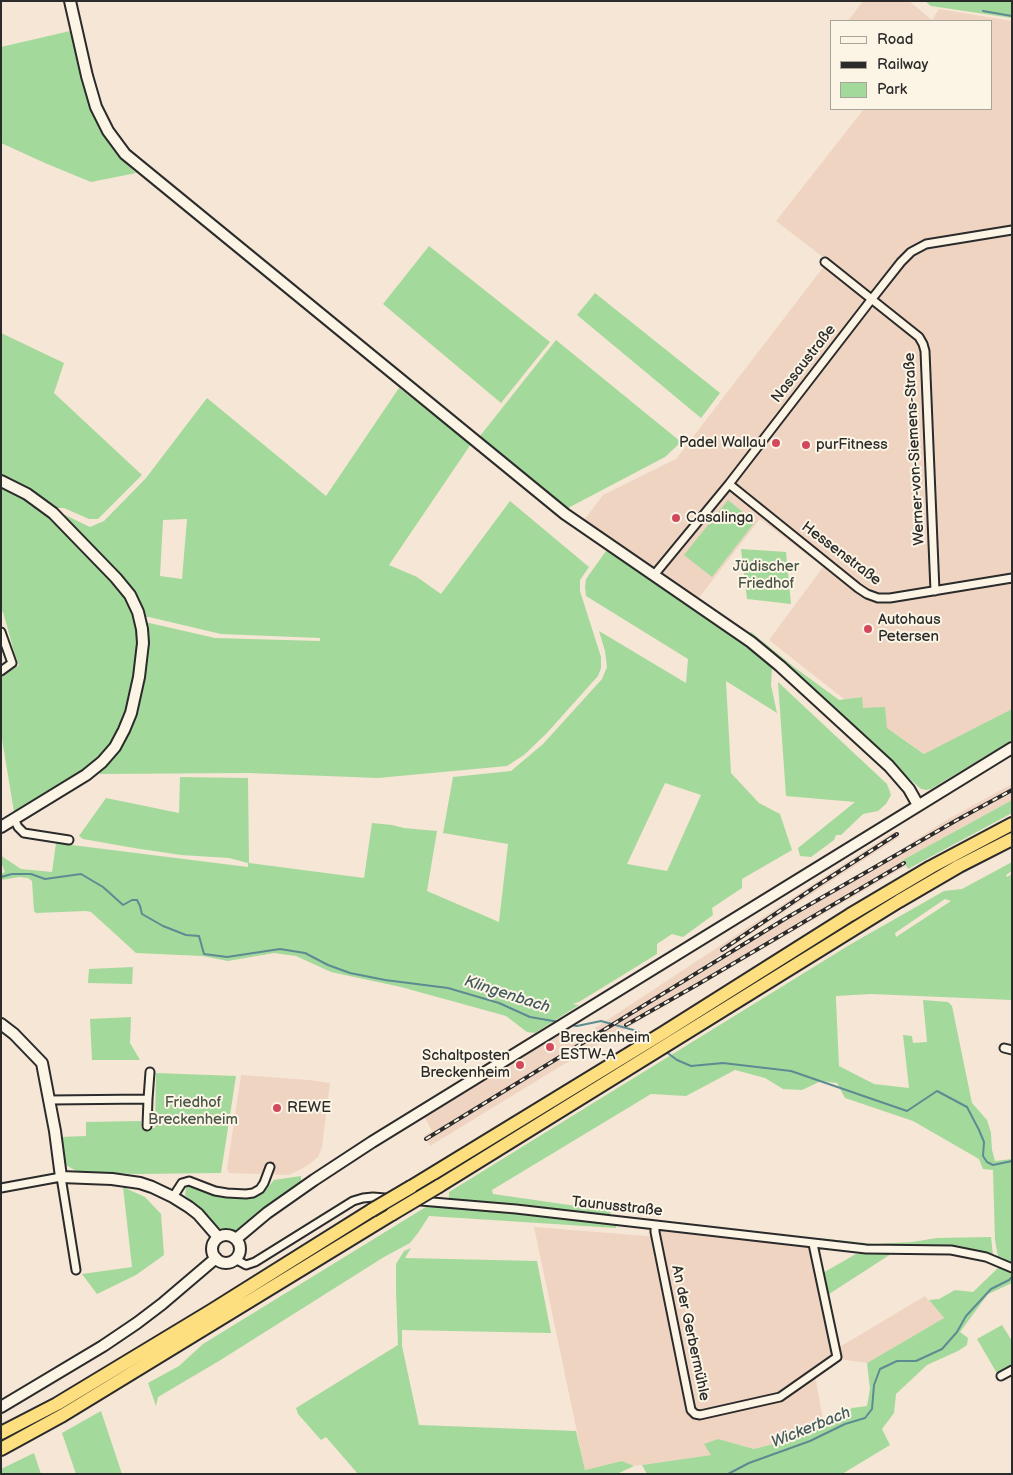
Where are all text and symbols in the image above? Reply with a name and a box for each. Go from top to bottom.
legend [830,20,993,110]
text: Road [877,30,913,49]
text: Railway [877,55,928,74]
text: Park [877,80,907,99]
street label: Nassaustraße [768,321,840,407]
street label: Werner-von-Siemens-Straße [901,352,929,546]
place label: Padel Wallau [679,434,766,452]
place label: purFitness [816,436,888,454]
marker: Padel Wallau [770,437,782,449]
marker: purFitness [800,439,812,451]
place label: Casalinga [686,509,754,527]
marker: Casalinga [670,512,682,524]
street label: Hessenstraße [798,518,884,590]
park label: Jüdischer Friedhof [733,558,799,593]
place label: Autohaus Petersen [878,611,941,646]
marker: Autohaus Petersen [862,623,874,635]
water label: Klingenbach [462,972,552,1018]
place label: Breckenheim ESTW-A [560,1029,650,1064]
marker: Breckenheim ESTW-A [544,1041,556,1053]
place label: Schaltposten Breckenheim [420,1047,510,1082]
marker: Schaltposten Breckenheim [514,1059,526,1071]
park label: Friedhof Breckenheim [148,1094,238,1129]
place label: REWE [287,1099,331,1117]
marker: REWE [271,1102,283,1114]
street label: Taunusstraße [571,1193,663,1221]
street label: An der Gerbermühle [667,1264,713,1402]
water label: Wickerbach [769,1403,853,1453]

